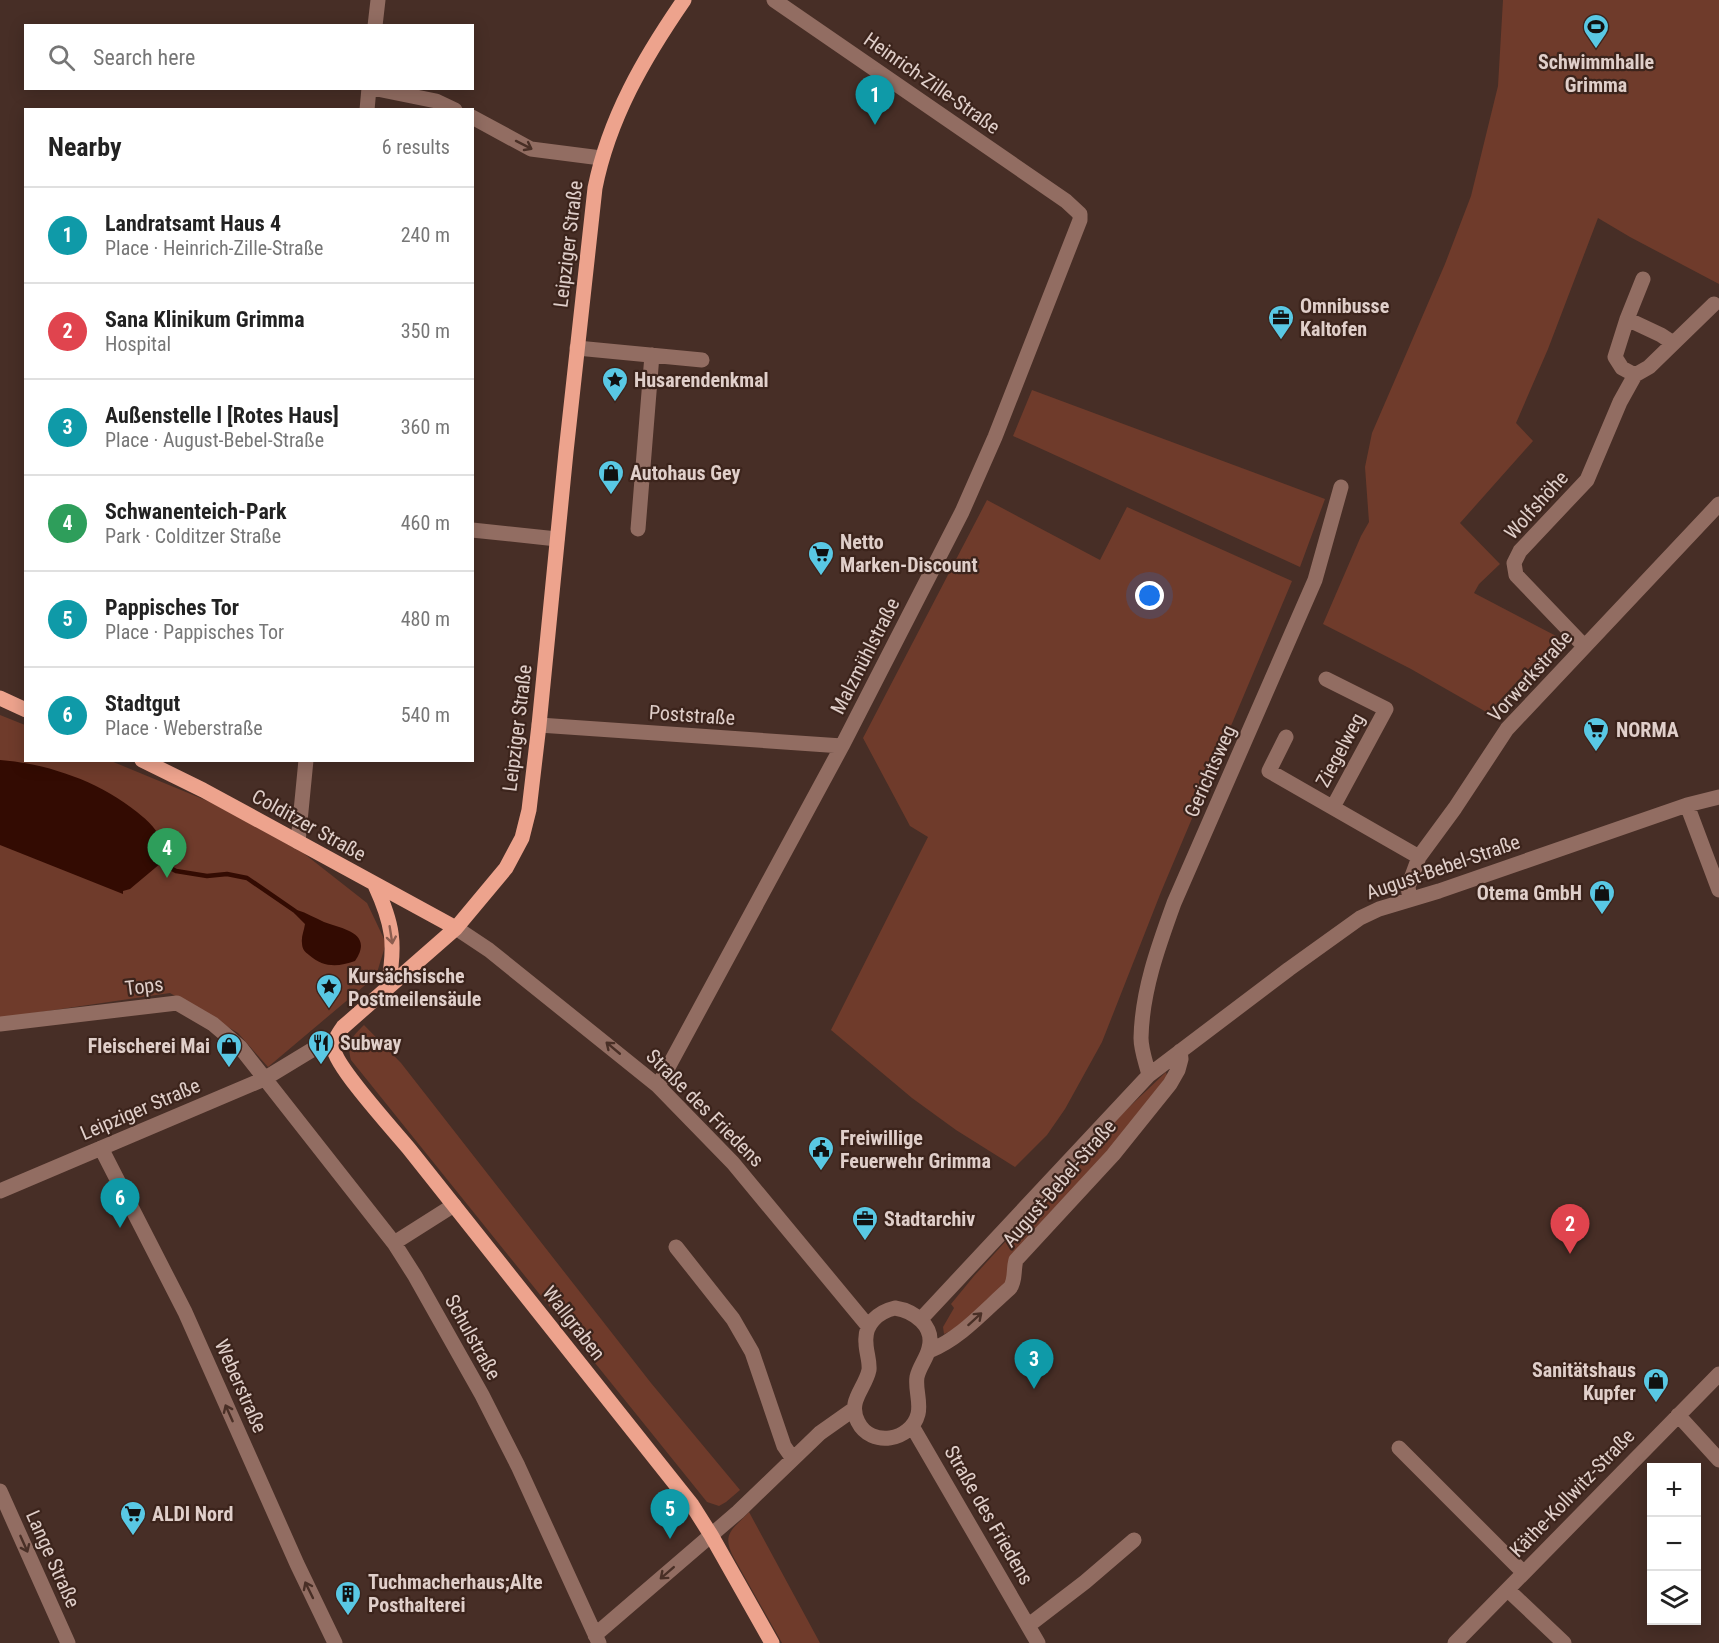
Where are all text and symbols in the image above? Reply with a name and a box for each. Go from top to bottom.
sports icon: Schwimmhalle Grimma [1581,12,1611,50]
search box [24,24,474,90]
street label: Heinrich-Zille-Straße [859,27,1005,139]
icon: search [45,41,78,74]
text: Search here [93,45,195,70]
place label: Schwimmhalle Grimma [1538,50,1654,97]
pin: 1 [856,76,894,125]
text: Nearby [48,132,122,162]
text: 6 results [382,135,450,159]
one-way arrow [515,139,533,151]
street label: Leipziger Straße [548,179,588,309]
text: Landratsamt Haus 4 [105,211,281,236]
text: 1 [62,223,73,247]
text: 240 m [401,223,450,247]
text: Place · Heinrich-Zille-Straße [105,236,323,260]
place label: Omnibusse Kaltofen [1300,294,1389,341]
office icon: Omnibusse Kaltofen [1266,303,1296,341]
text: Sana Klinikum Grimma [105,307,305,332]
text: 2 [62,319,73,343]
text: 350 m [401,319,450,343]
text: Hospital [105,332,171,356]
place icon: Husarendenkmal [600,365,630,403]
place label: Husarendenkmal [634,368,769,392]
text: Außenstelle l [Rotes Haus] [105,403,339,428]
text: 3 [62,415,73,439]
text: 360 m [401,415,450,439]
text: Place · August-Bebel-Straße [105,428,324,452]
shop icon: Autohaus Gey [596,458,626,496]
place label: Autohaus Gey [630,461,740,485]
street label: Wolfshöhe [1499,466,1573,544]
text: Schwanenteich-Park [105,499,287,524]
text: 4 [62,511,73,535]
text: 460 m [401,511,450,535]
text: Park · Colditzer Straße [105,524,281,548]
place label: Netto Marken-Discount [840,530,978,577]
supermarket icon: Netto Marken-Discount [806,539,836,577]
your location [1135,581,1164,610]
street label: Malzmühlstraße [825,594,905,718]
text: Pappisches Tor [105,595,239,620]
text: 5 [62,607,73,631]
text: 480 m [401,607,450,631]
text: Place · Pappisches Tor [105,620,284,644]
street label: Vorwerkstraße [1483,625,1577,727]
street label: Leipziger Straße [497,663,537,793]
text: Stadtgut [105,691,180,716]
street label: Poststraße [648,700,736,730]
text: 6 [62,703,73,727]
text: 540 m [401,703,450,727]
street label: Ziegelweg [1311,709,1369,791]
supermarket icon: NORMA [1581,715,1611,753]
text: Place · Weberstraße [105,716,263,740]
place label: NORMA [1616,718,1679,742]
street label: Gerichtsweg [1179,721,1241,821]
street label: Colditzer Straße [248,784,370,866]
pin: 4 [148,828,186,878]
street label: August-Bebel-Straße [1363,829,1523,905]
shop icon: Otema GmbH [1587,878,1617,916]
place label: Otema GmbH [1477,881,1582,905]
one-way arrow [386,924,397,944]
place label: Kursächsische Postmeilensäule [348,964,481,1011]
street label: Tops [123,972,165,1000]
place icon: Kursächsische Postmeilensäule [314,972,344,1010]
restaurant icon: Subway [306,1028,336,1066]
shop icon: Fleischerei Mai [214,1031,244,1069]
place label: Subway [340,1031,401,1055]
place label: Fleischerei Mai [88,1034,210,1058]
one-way arrow [605,1042,621,1055]
street label: Straße des Friedens [641,1044,769,1172]
street label: Leipziger Straße [76,1073,204,1145]
street label: August-Bebel-Straße [997,1114,1121,1252]
place label: Freiwillige Feuerwehr Grimma [840,1126,991,1173]
public building icon: Freiwillige Feuerwehr Grimma [806,1134,836,1172]
pin: 6 [100,1178,140,1228]
office icon: Stadtarchiv [850,1204,880,1242]
pin: 2 [1550,1204,1590,1254]
place label: Stadtarchiv [884,1207,975,1231]
street label: Wallgraben [538,1281,610,1365]
street label: Schulstraße [440,1290,506,1384]
one-way arrow [967,1312,982,1326]
street label: Weberstraße [210,1336,272,1436]
pin: 3 [1014,1340,1054,1389]
place label: Sanitätshaus Kupfer [1532,1358,1636,1405]
shop icon: Sanitätshaus Kupfer [1641,1366,1671,1404]
one-way arrow [223,1404,235,1422]
street label: Käthe-Kollwitz-Straße [1505,1424,1639,1562]
street label: Straße des Friedens [939,1441,1039,1589]
map controls [1647,1463,1701,1625]
button: + [1647,1463,1701,1517]
pin: 5 [650,1490,690,1539]
supermarket icon: ALDI Nord [118,1499,148,1537]
place label: ALDI Nord [152,1502,233,1526]
street label: Lange Straße [21,1507,85,1611]
button: − [1647,1517,1701,1571]
one-way arrow [18,1535,30,1553]
one-way arrow [660,1566,675,1580]
place label: Tuchmacherhaus;Alte Posthalterei [368,1570,543,1617]
button: layers [1647,1571,1701,1625]
building icon: Tuchmacherhaus;Alte Posthalterei [333,1579,363,1617]
one-way arrow [303,1582,315,1600]

